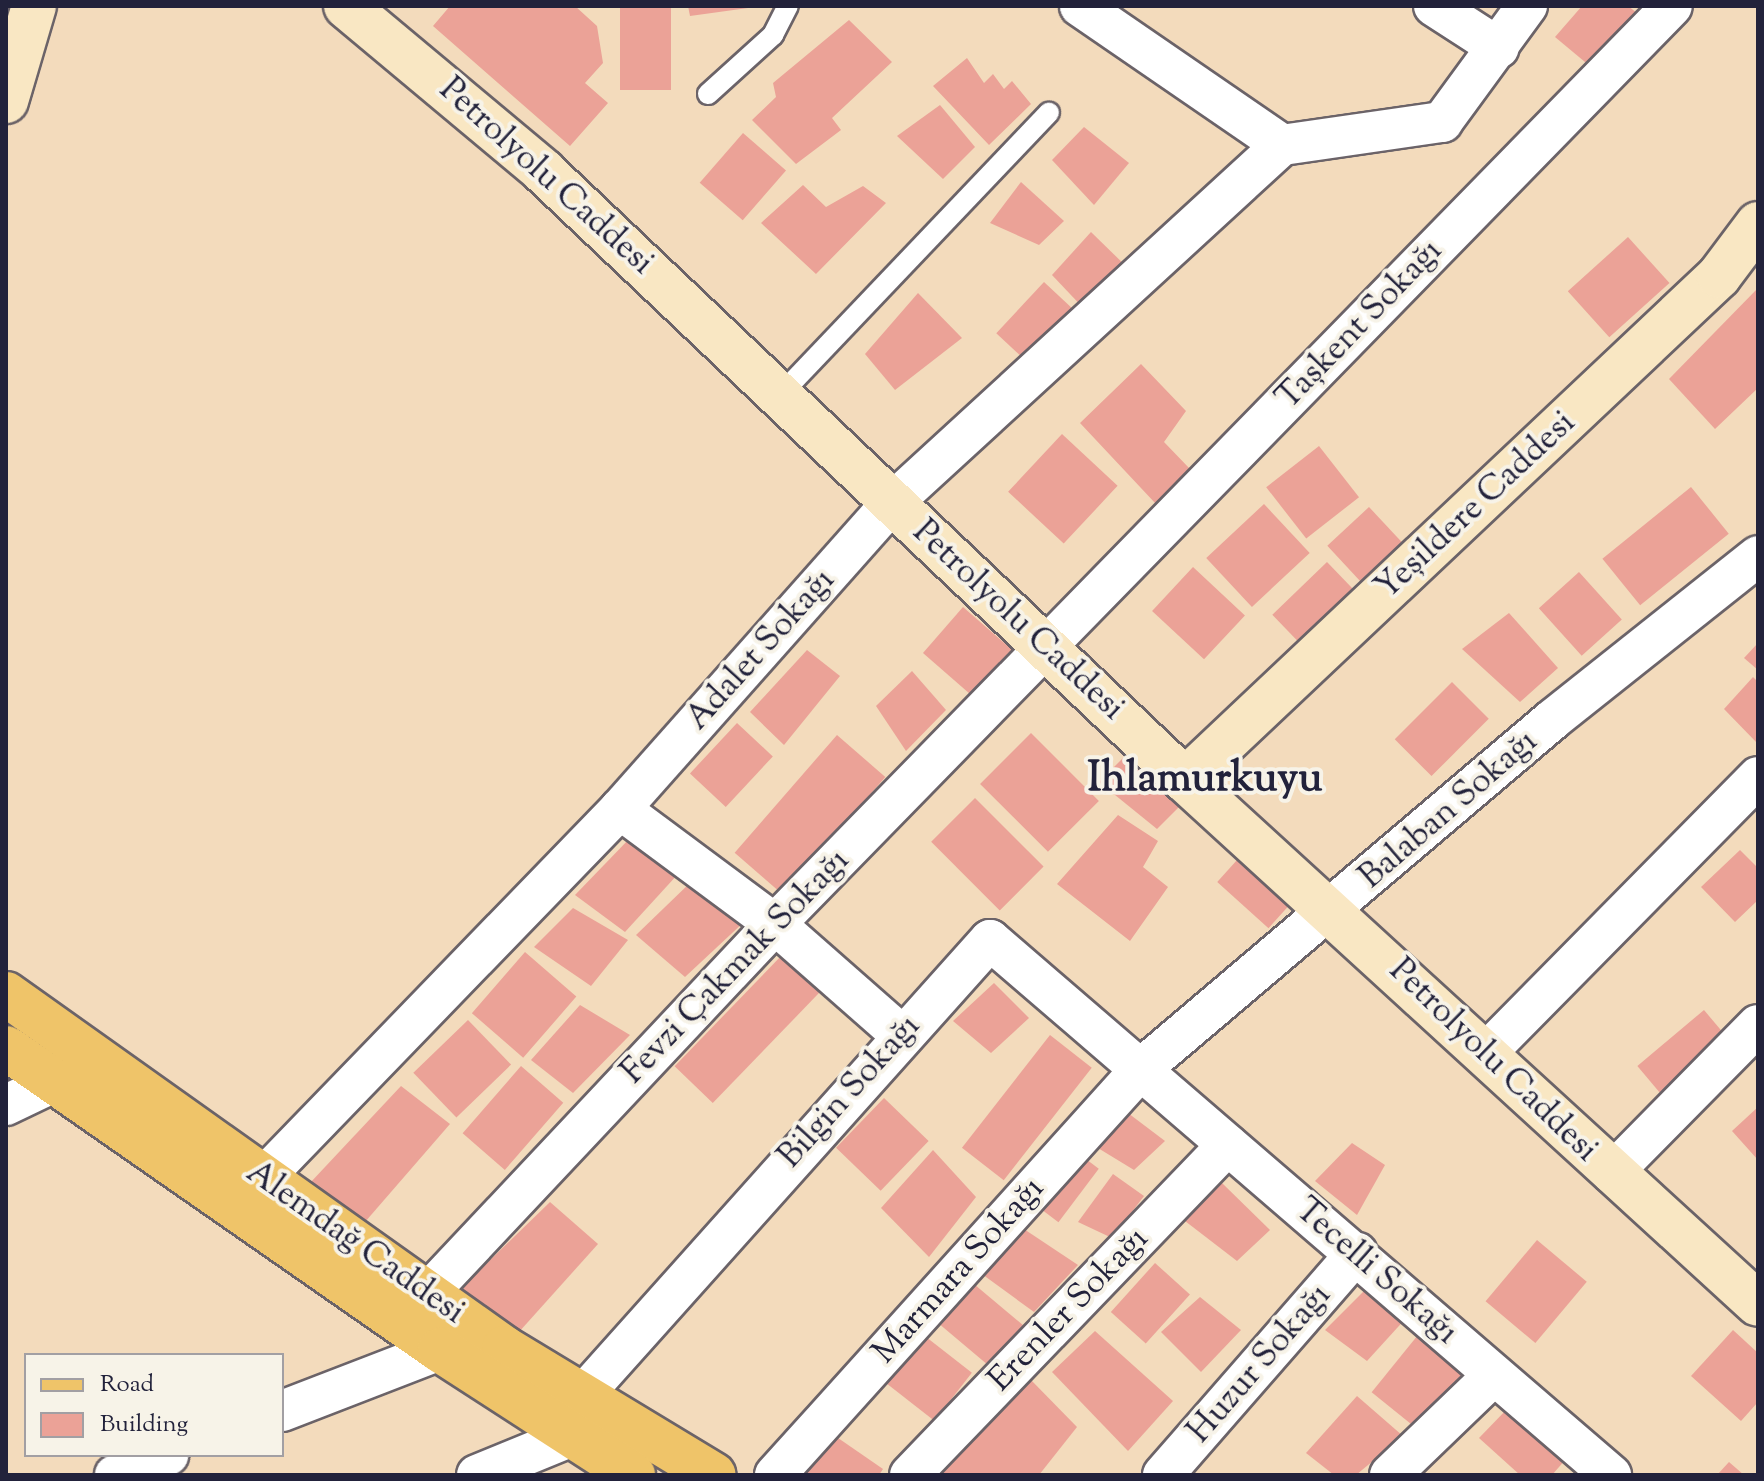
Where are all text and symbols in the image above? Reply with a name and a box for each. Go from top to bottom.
street label: Petrolyolu Caddesi [430,70,662,284]
street label: Taşkent Sokağı [1269,231,1451,419]
street label: Yeşildere Caddesi [1368,403,1584,609]
street label: Petrolyolu Caddesi [904,512,1132,730]
street label: Adalet Sokağı [678,561,844,739]
street label: Balaban Sokağı [1352,722,1546,898]
district label: Ihlamurkuyu [1088,755,1322,805]
street label: Fevzi Çakmak Sokağı [613,841,859,1093]
street label: Petrolyolu Caddesi [1380,951,1606,1171]
street label: Bilgin Sokağı [770,1007,930,1177]
street label: Alemdağ Caddesi [238,1152,472,1334]
street label: Marmara Sokağı [865,1169,1053,1373]
street label: Tecelli Sokağı [1286,1190,1466,1354]
street label: Erenler Sokağı [980,1219,1158,1401]
street label: Huzur Sokağı [1180,1276,1340,1452]
legend [24,1353,284,1457]
text: Road [100,1368,154,1402]
text: Building [100,1408,188,1442]

